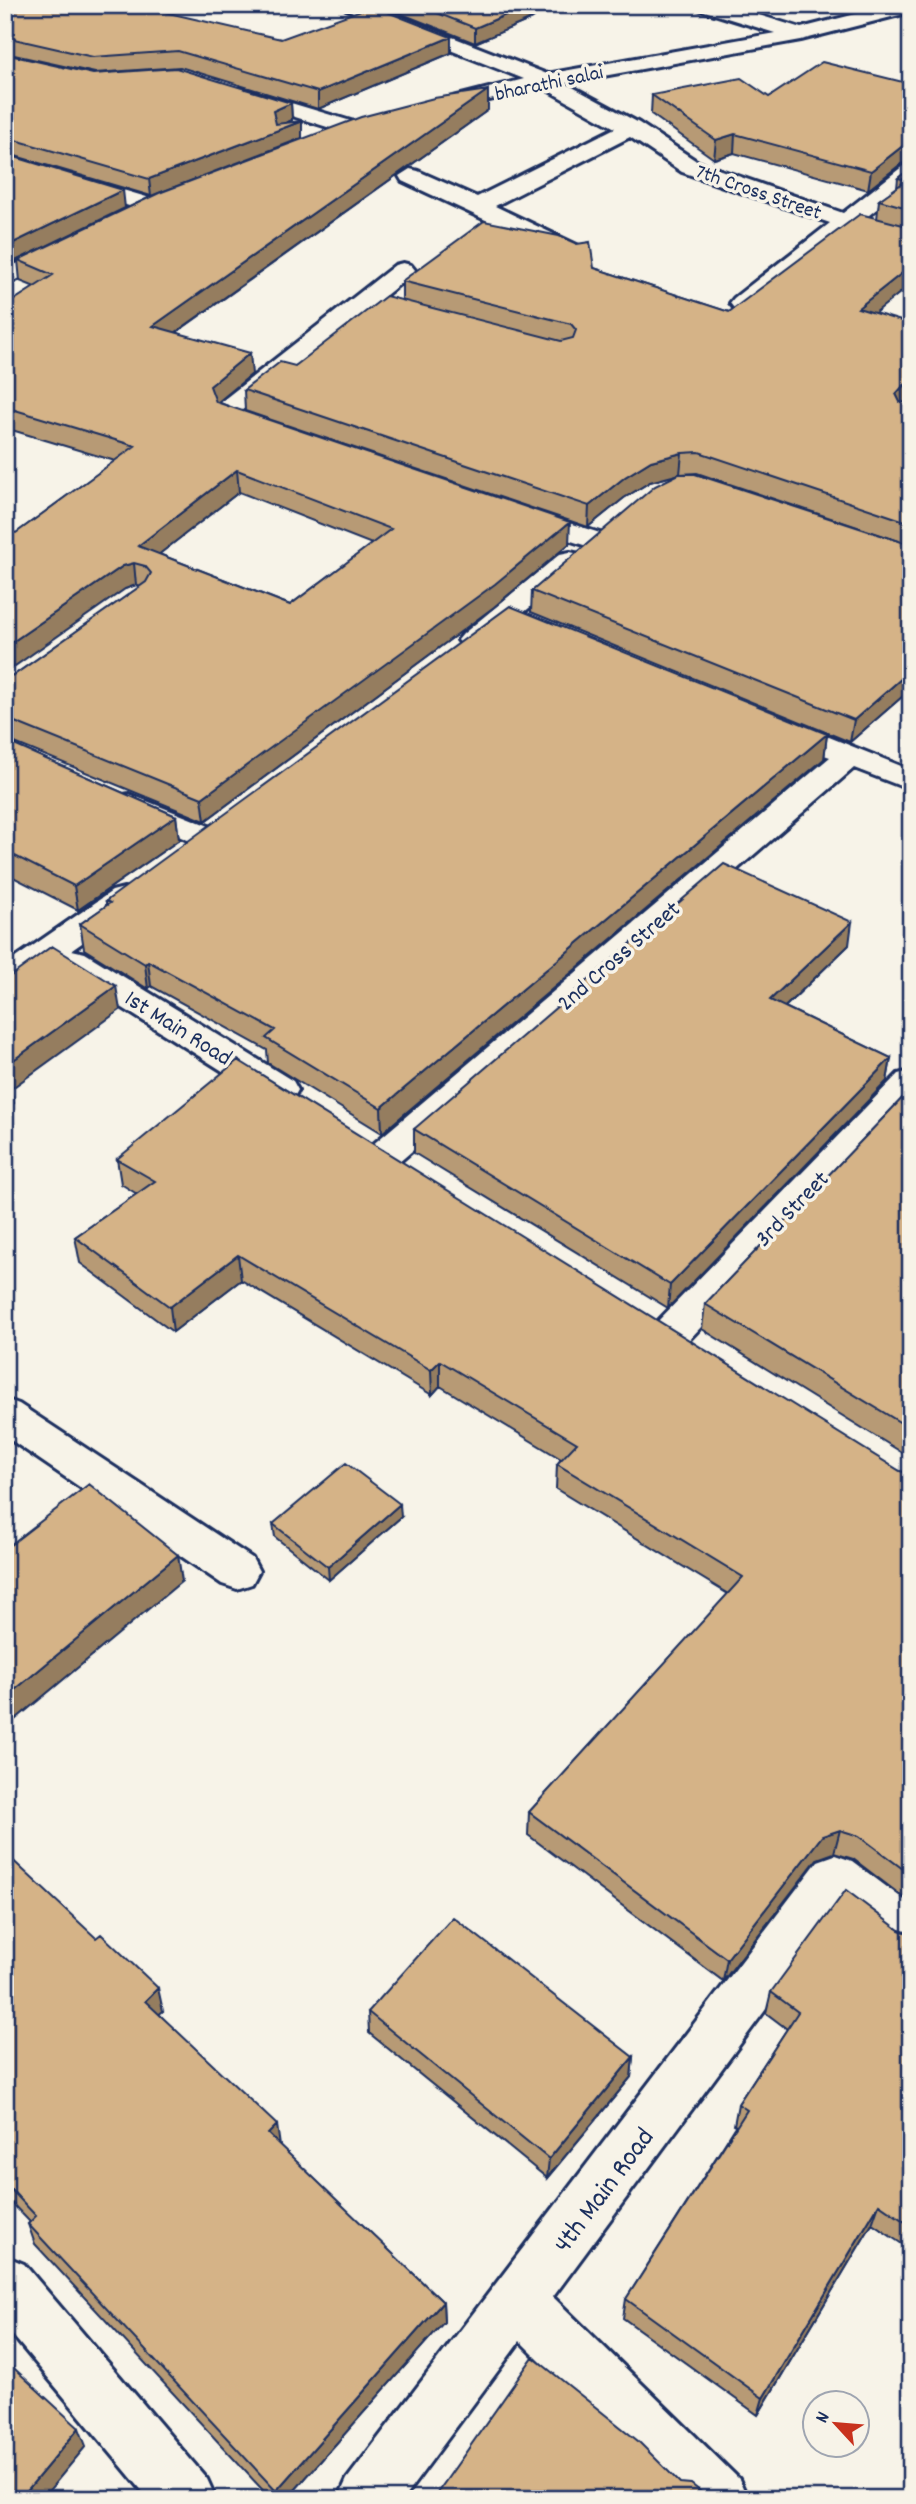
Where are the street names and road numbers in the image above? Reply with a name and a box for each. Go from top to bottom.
street label: bharathi salai [493,59,606,111]
street label: 7th Cross Street [691,158,825,229]
street label: 2nd Cross Street [551,894,689,1021]
street label: 1st Main Road [117,983,238,1076]
street label: 3rd Street [748,1164,838,1256]
street label: 4th Main Road [546,2121,666,2263]

